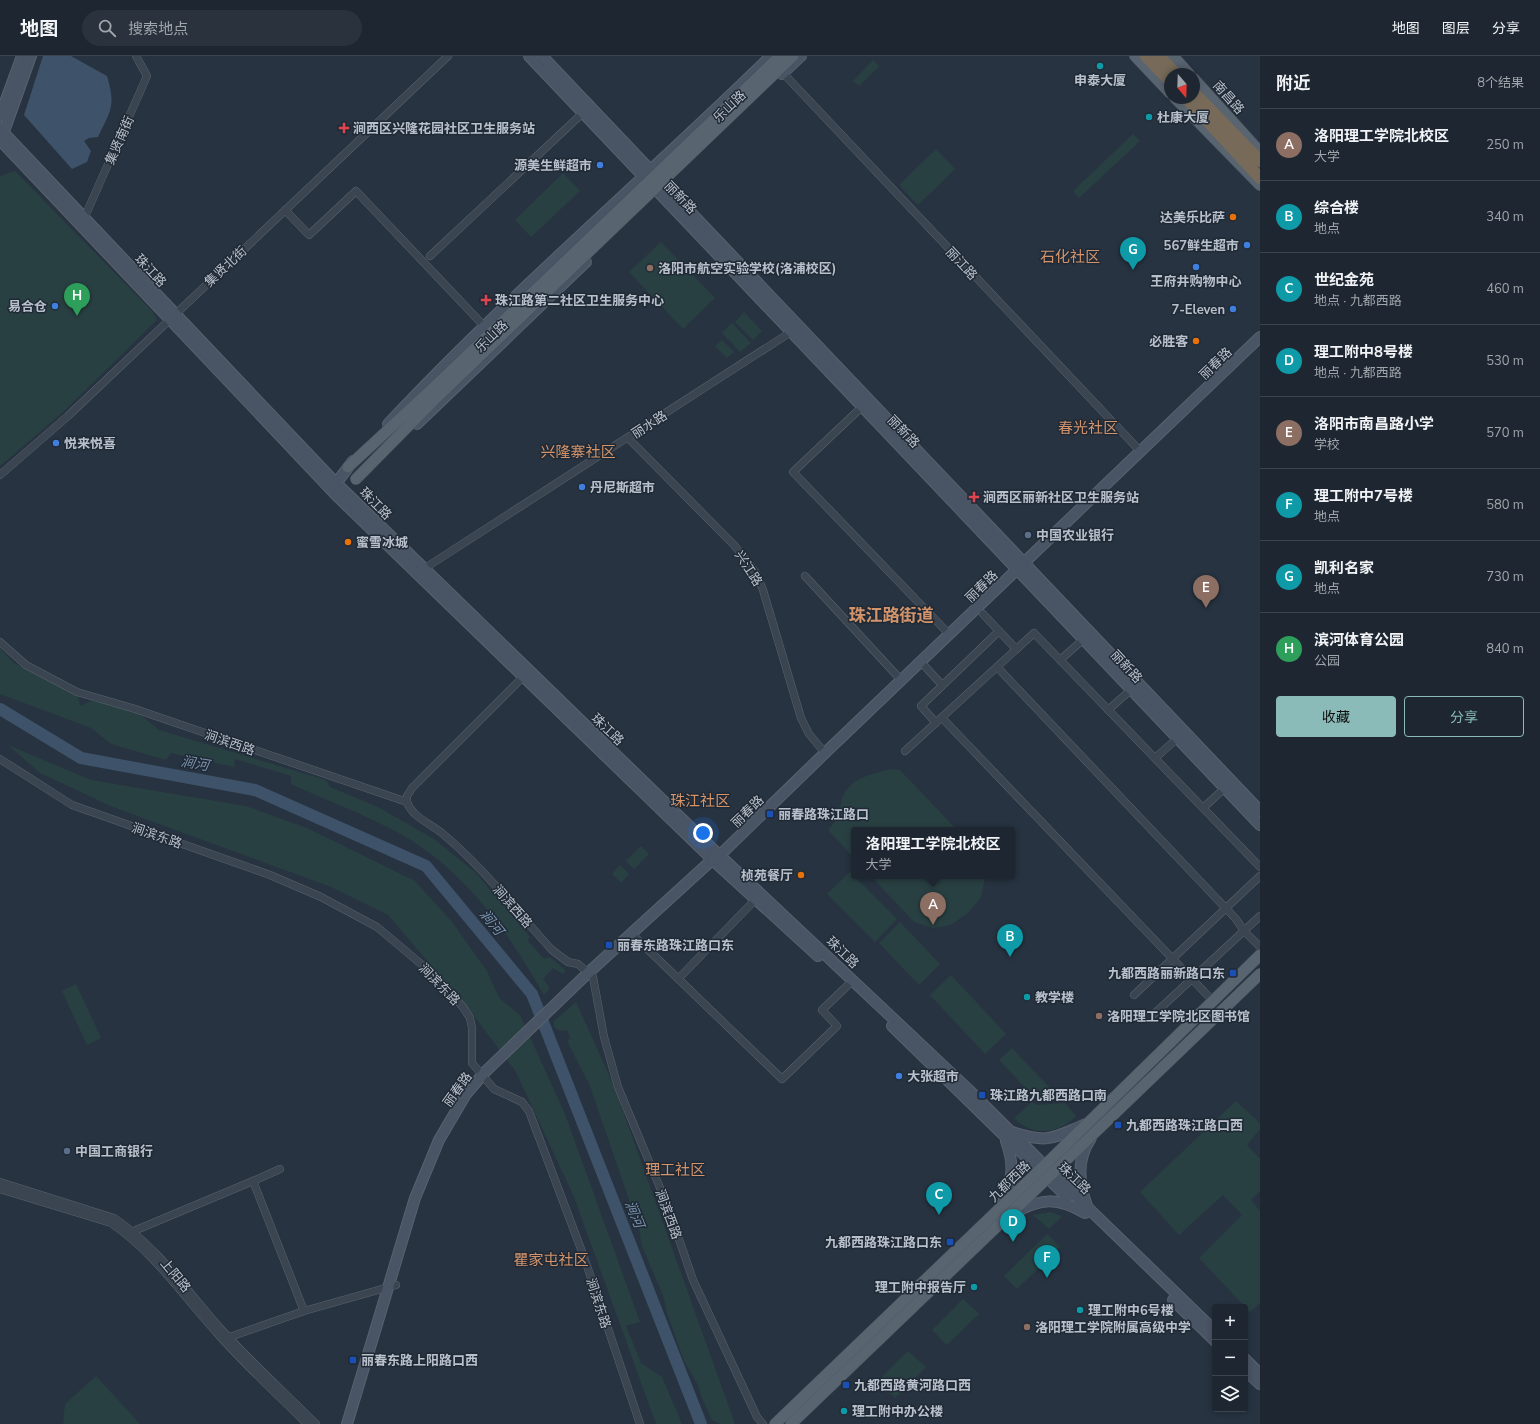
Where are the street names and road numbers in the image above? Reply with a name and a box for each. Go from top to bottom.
street label: 南昌路 [1209,77,1248,118]
street label: 乐山路 [709,87,750,127]
street label: 集贤南街 [101,113,139,168]
street label: 丽新路 [660,177,700,218]
street label: 集贤北街 [201,242,251,291]
street label: 丽江路 [941,243,981,284]
street label: 珠江路 [130,250,170,291]
street label: 乐山路 [471,317,512,357]
street label: 丽春路 [1195,344,1236,384]
street label: 丽水路 [628,407,671,443]
street label: 丽新路 [883,411,923,452]
street label: 珠江路 [355,484,395,524]
street label: 兴江路 [730,547,766,590]
street label: 丽春路 [961,567,1002,607]
street label: 丽新路 [1106,646,1146,687]
street label: 珠江路 [587,710,628,750]
street label: 涧滨西路 [202,726,257,760]
street label: 丽春路 [727,792,768,832]
street label: 涧滨东路 [129,819,184,853]
street label: 涧滨西路 [488,881,536,932]
street label: 珠江路 [822,933,863,973]
street label: 涧滨东路 [415,960,464,1010]
street label: 丽春路 [439,1069,477,1111]
street label: 九都西路 [985,1157,1035,1206]
street label: 珠江路 [1054,1159,1095,1199]
street label: 涧滨西路 [651,1187,685,1242]
street label: 上阳路 [156,1255,195,1296]
street label: 涧滨东路 [581,1276,615,1331]

